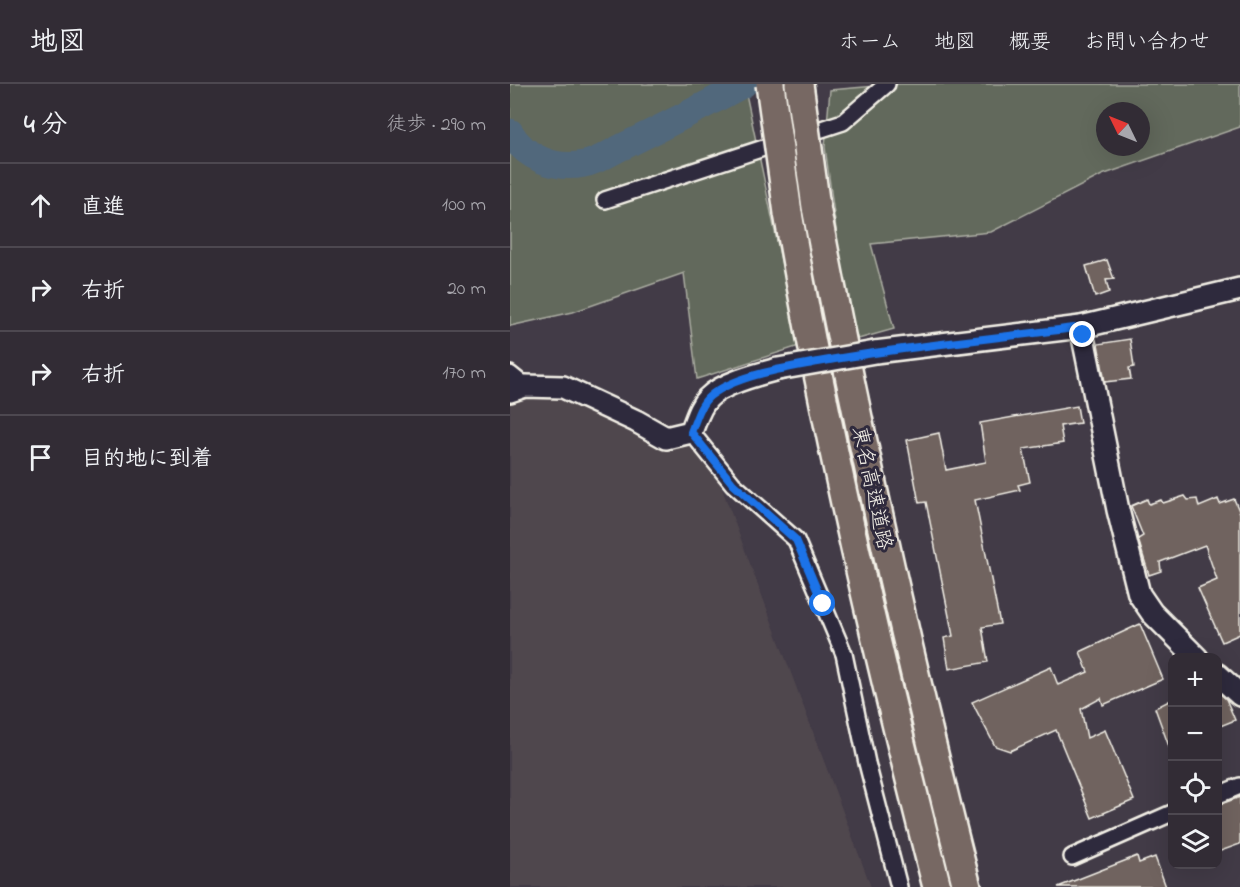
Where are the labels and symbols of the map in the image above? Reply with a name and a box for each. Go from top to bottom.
north arrow [1096,102,1150,156]
route end [1069,321,1095,347]
street label: 東名高速道路 [843,424,899,553]
route start [809,590,835,616]

